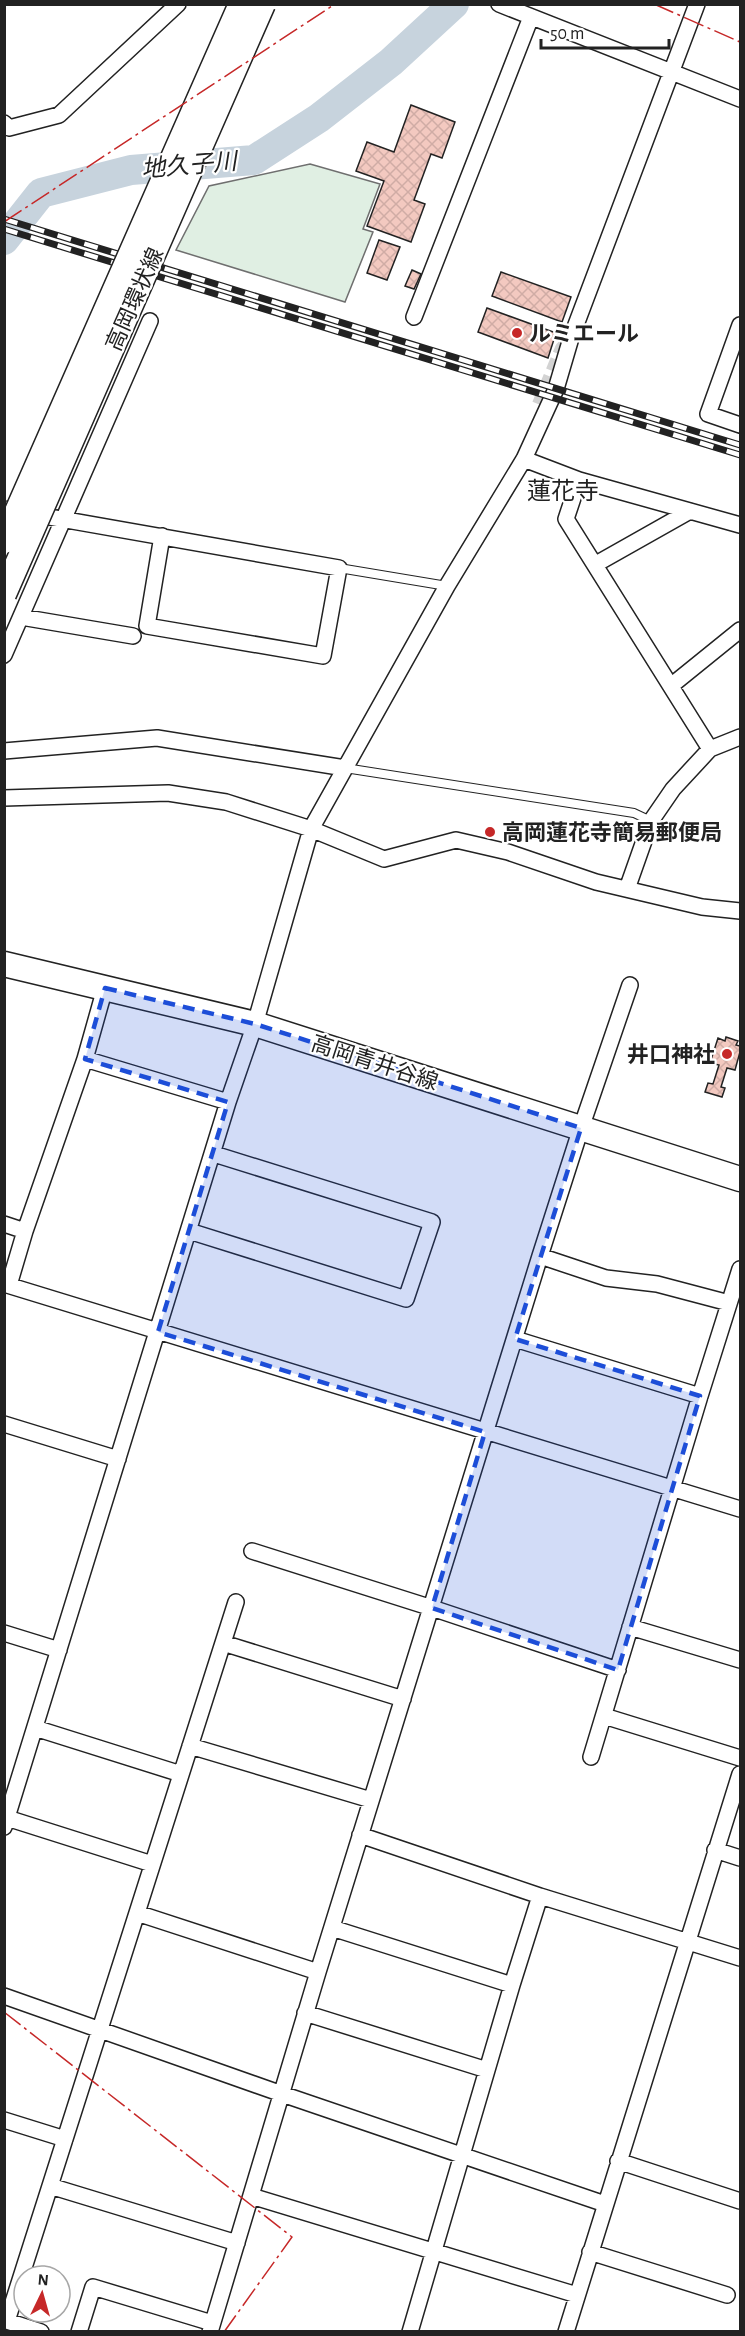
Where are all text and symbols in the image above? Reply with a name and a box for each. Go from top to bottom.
scale bar [541,12,668,50]
text: 50 m [550,25,584,43]
water label: 地久子川 [140,148,241,182]
street label: 高岡環状線 [102,244,167,354]
place label: ルミエール [529,323,639,345]
marker: ルミエール [510,326,524,340]
district label: 蓮花寺 [527,478,599,504]
place label: 高岡蓮花寺簡易郵便局 [502,821,722,844]
marker: 高岡蓮花寺簡易郵便局 [483,825,497,839]
street label: 高岡青井谷線 [309,1031,441,1094]
place label: 井口神社 [627,1043,715,1066]
marker: 井口神社 [720,1047,734,1061]
north arrow [12,2264,72,2324]
text: N [37,2272,49,2289]

